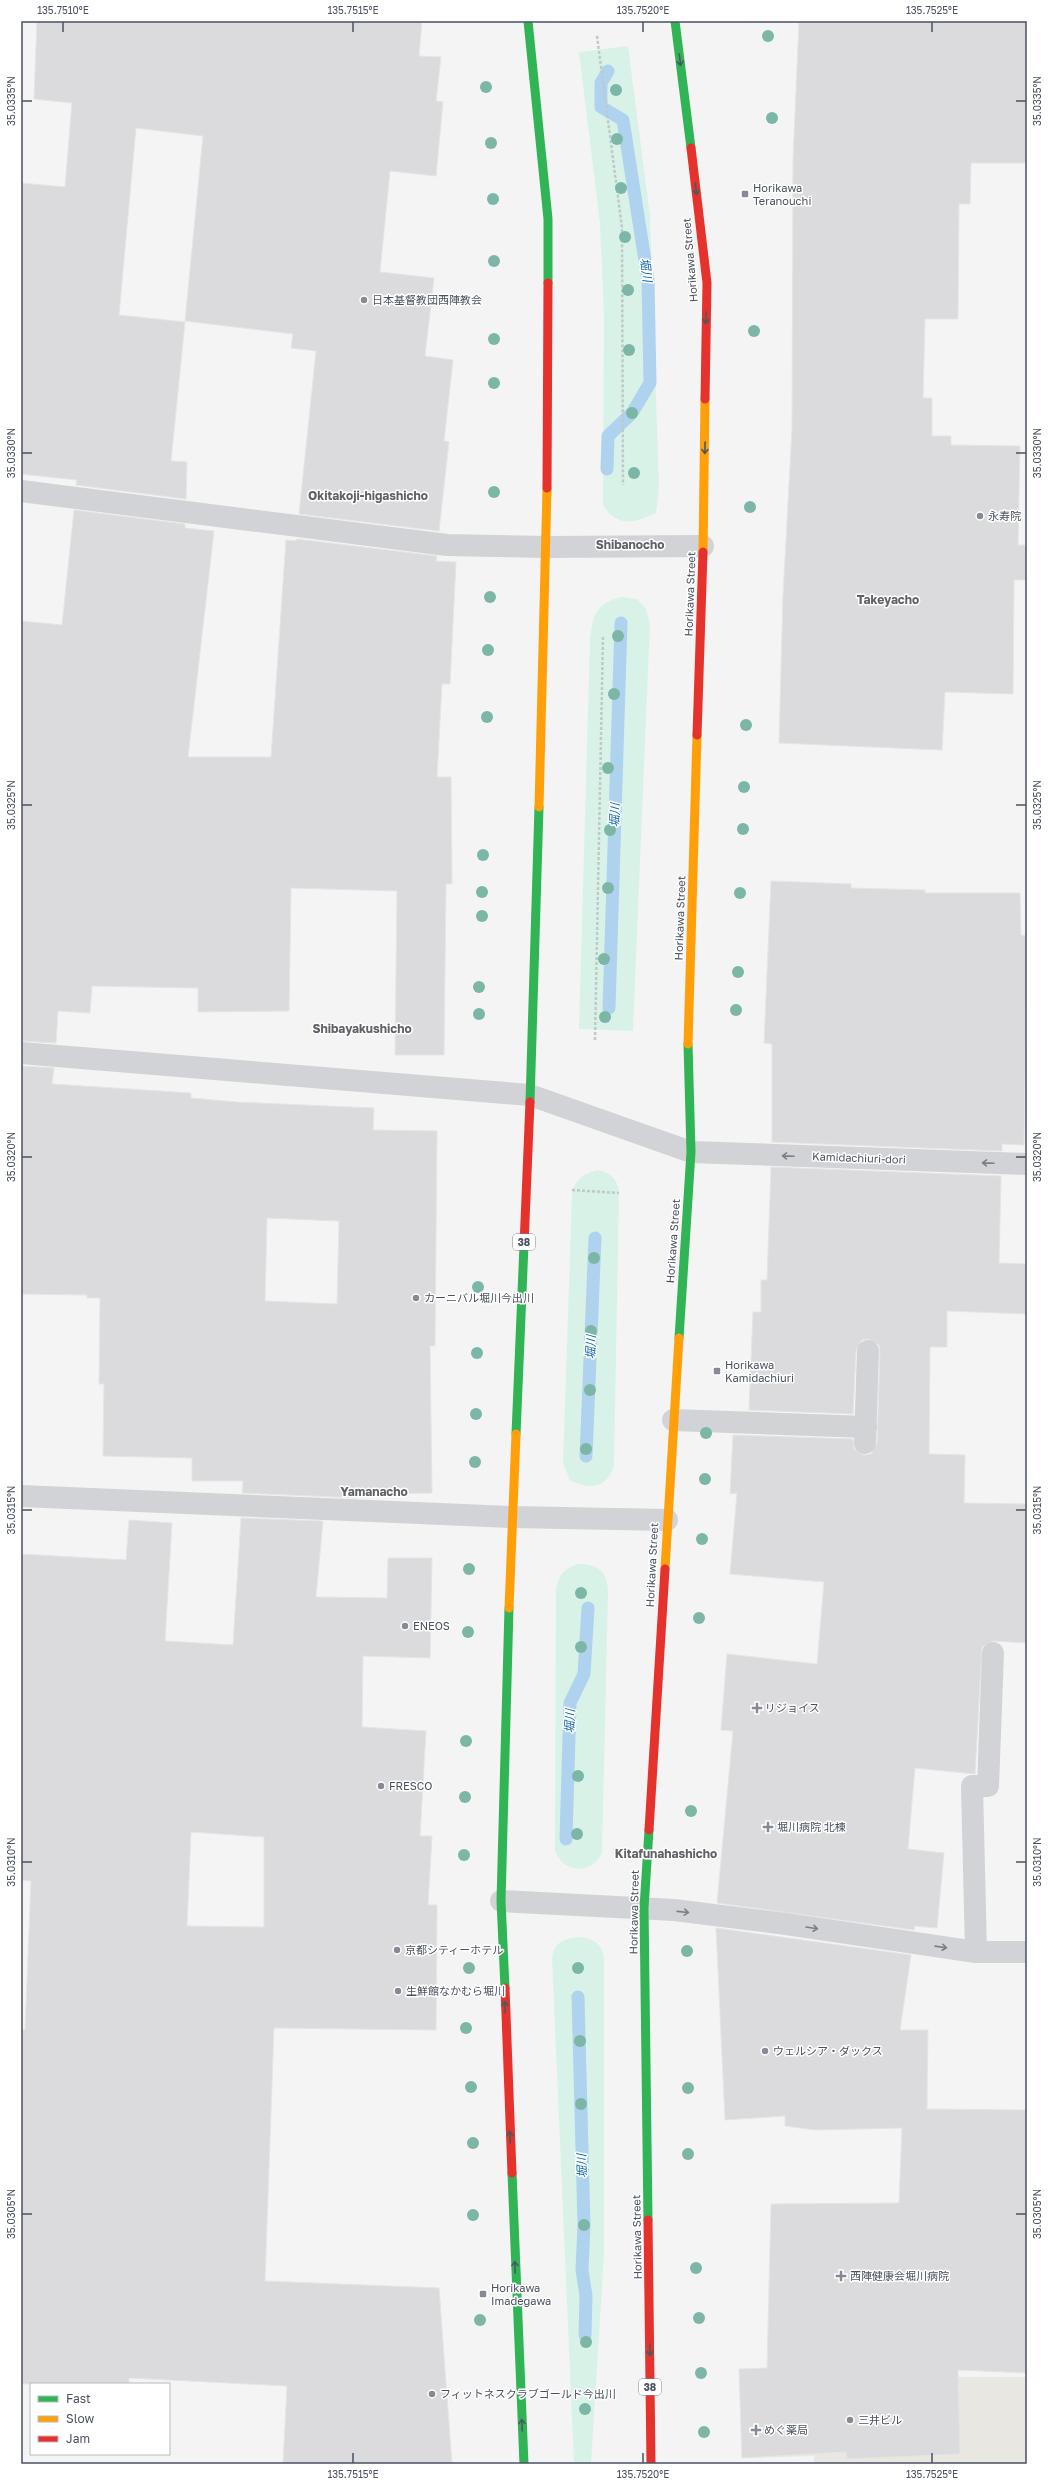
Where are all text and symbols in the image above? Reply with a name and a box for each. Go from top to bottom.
text: 135.7510°E [37,4,89,16]
text: 135.7515°E [327,4,379,16]
text: 135.7520°E [617,4,669,16]
text: 135.7525°E [906,4,958,16]
one-way arrow [676,53,684,66]
text: 35.0335°N [5,76,17,126]
text: 35.0335°N [1031,76,1043,126]
place label: Horikawa Teranouchi [753,181,811,207]
one-way arrow [692,182,699,195]
marker: Horikawa Teranouchi [740,189,750,199]
street label: Horikawa Street [679,217,700,303]
water label: 堀川 [638,257,656,285]
place label: 日本基督教団西陣教会 [372,293,482,306]
marker: 日本基督教団西陣教会 [359,295,369,305]
one-way arrow [703,311,710,324]
text: 35.0330°N [5,428,17,478]
text: 35.0330°N [1031,428,1043,478]
one-way arrow [701,441,709,454]
district label: Okitakoji-higashicho [308,488,428,503]
place label: 永寿院 [988,509,1021,522]
marker: 永寿院 [975,511,985,521]
district label: Shibanocho [596,537,664,552]
street label: Horikawa Street [682,551,697,636]
district label: Takeyacho [857,592,919,607]
text: 35.0325°N [5,780,17,830]
text: 35.0325°N [1031,780,1043,830]
water label: 堀川 [607,801,622,827]
street label: Horikawa Street [672,875,687,960]
district label: Shibayakushicho [312,1021,412,1036]
text: 35.0320°N [5,1132,17,1182]
text: 35.0320°N [1031,1132,1043,1182]
street label: Kamidachiuri-dori [812,1149,906,1166]
one-way arrow [782,1152,795,1159]
one-way arrow [982,1159,995,1167]
street label: Horikawa Street [663,1198,682,1284]
road number: 38 [513,1234,535,1250]
place label: カーニバル堀川今出川 [424,1291,534,1304]
marker: カーニバル堀川今出川 [411,1293,421,1303]
water label: 堀川 [583,1333,598,1359]
place label: Horikawa Kamidachiuri [725,1358,794,1384]
marker: Horikawa Kamidachiuri [712,1366,722,1376]
district label: Yamanacho [340,1484,408,1499]
text: 35.0315°N [5,1486,17,1534]
text: 35.0315°N [1031,1486,1043,1534]
street label: Horikawa Street [643,1522,660,1608]
place label: ENEOS [413,1619,450,1632]
marker: ENEOS [400,1621,410,1631]
place label: リジョイス [765,1701,820,1714]
marker: リジョイス [752,1703,762,1713]
water label: 堀川 [562,1707,577,1733]
place label: FRESCO [389,1779,432,1792]
marker: FRESCO [376,1781,386,1791]
place label: 堀川病院 北棟 [777,1820,846,1833]
marker: 堀川病院 北棟 [762,1821,774,1833]
text: 35.0310°N [5,1837,17,1887]
text: 35.0310°N [1031,1837,1043,1887]
district label: Kitafunahashicho [615,1846,717,1861]
street label: Horikawa Street [626,1870,641,1954]
one-way arrow [676,1908,689,1915]
one-way arrow [805,1924,818,1932]
place label: 京都シティーホテル [405,1943,503,1956]
one-way arrow [934,1943,947,1951]
marker: 京都シティーホテル [392,1945,402,1955]
place label: 生鮮館なかむら堀川 [406,1984,505,1997]
marker: 生鮮館なかむら堀川 [393,1986,403,1996]
one-way arrow [502,2001,509,2014]
place label: ウェルシア・ダックス [773,2044,883,2057]
marker: ウェルシア・ダックス [760,2046,770,2056]
one-way arrow [507,2131,514,2144]
water label: 堀川 [574,2152,589,2178]
text: 35.0305°N [5,2189,17,2239]
text: 35.0305°N [1031,2189,1043,2239]
street label: Horikawa Street [629,2195,644,2279]
one-way arrow [512,2261,519,2274]
place label: 西陣健康会堀川病院 [850,2269,949,2282]
marker: 西陣健康会堀川病院 [835,2270,847,2282]
place label: Horikawa Imadegawa [491,2281,551,2307]
marker: Horikawa Imadegawa [478,2289,488,2299]
one-way arrow [646,2343,654,2356]
road number: 38 [639,2379,661,2395]
legend [30,2383,170,2455]
place label: フィットネスクラブゴールド今出川 [440,2387,616,2400]
marker: フィットネスクラブゴールド今出川 [427,2389,437,2399]
text: Fast [66,2391,91,2406]
text: Slow [66,2411,94,2426]
place label: 三井ビル [858,2413,902,2426]
marker: 三井ビル [845,2415,855,2425]
one-way arrow [519,2419,526,2432]
place label: めぐ薬局 [764,2423,808,2436]
marker: めぐ薬局 [751,2425,761,2435]
text: Jam [66,2431,90,2446]
text: 135.7515°E [327,2468,379,2480]
text: 135.7520°E [617,2468,669,2480]
text: 135.7525°E [906,2468,958,2480]

